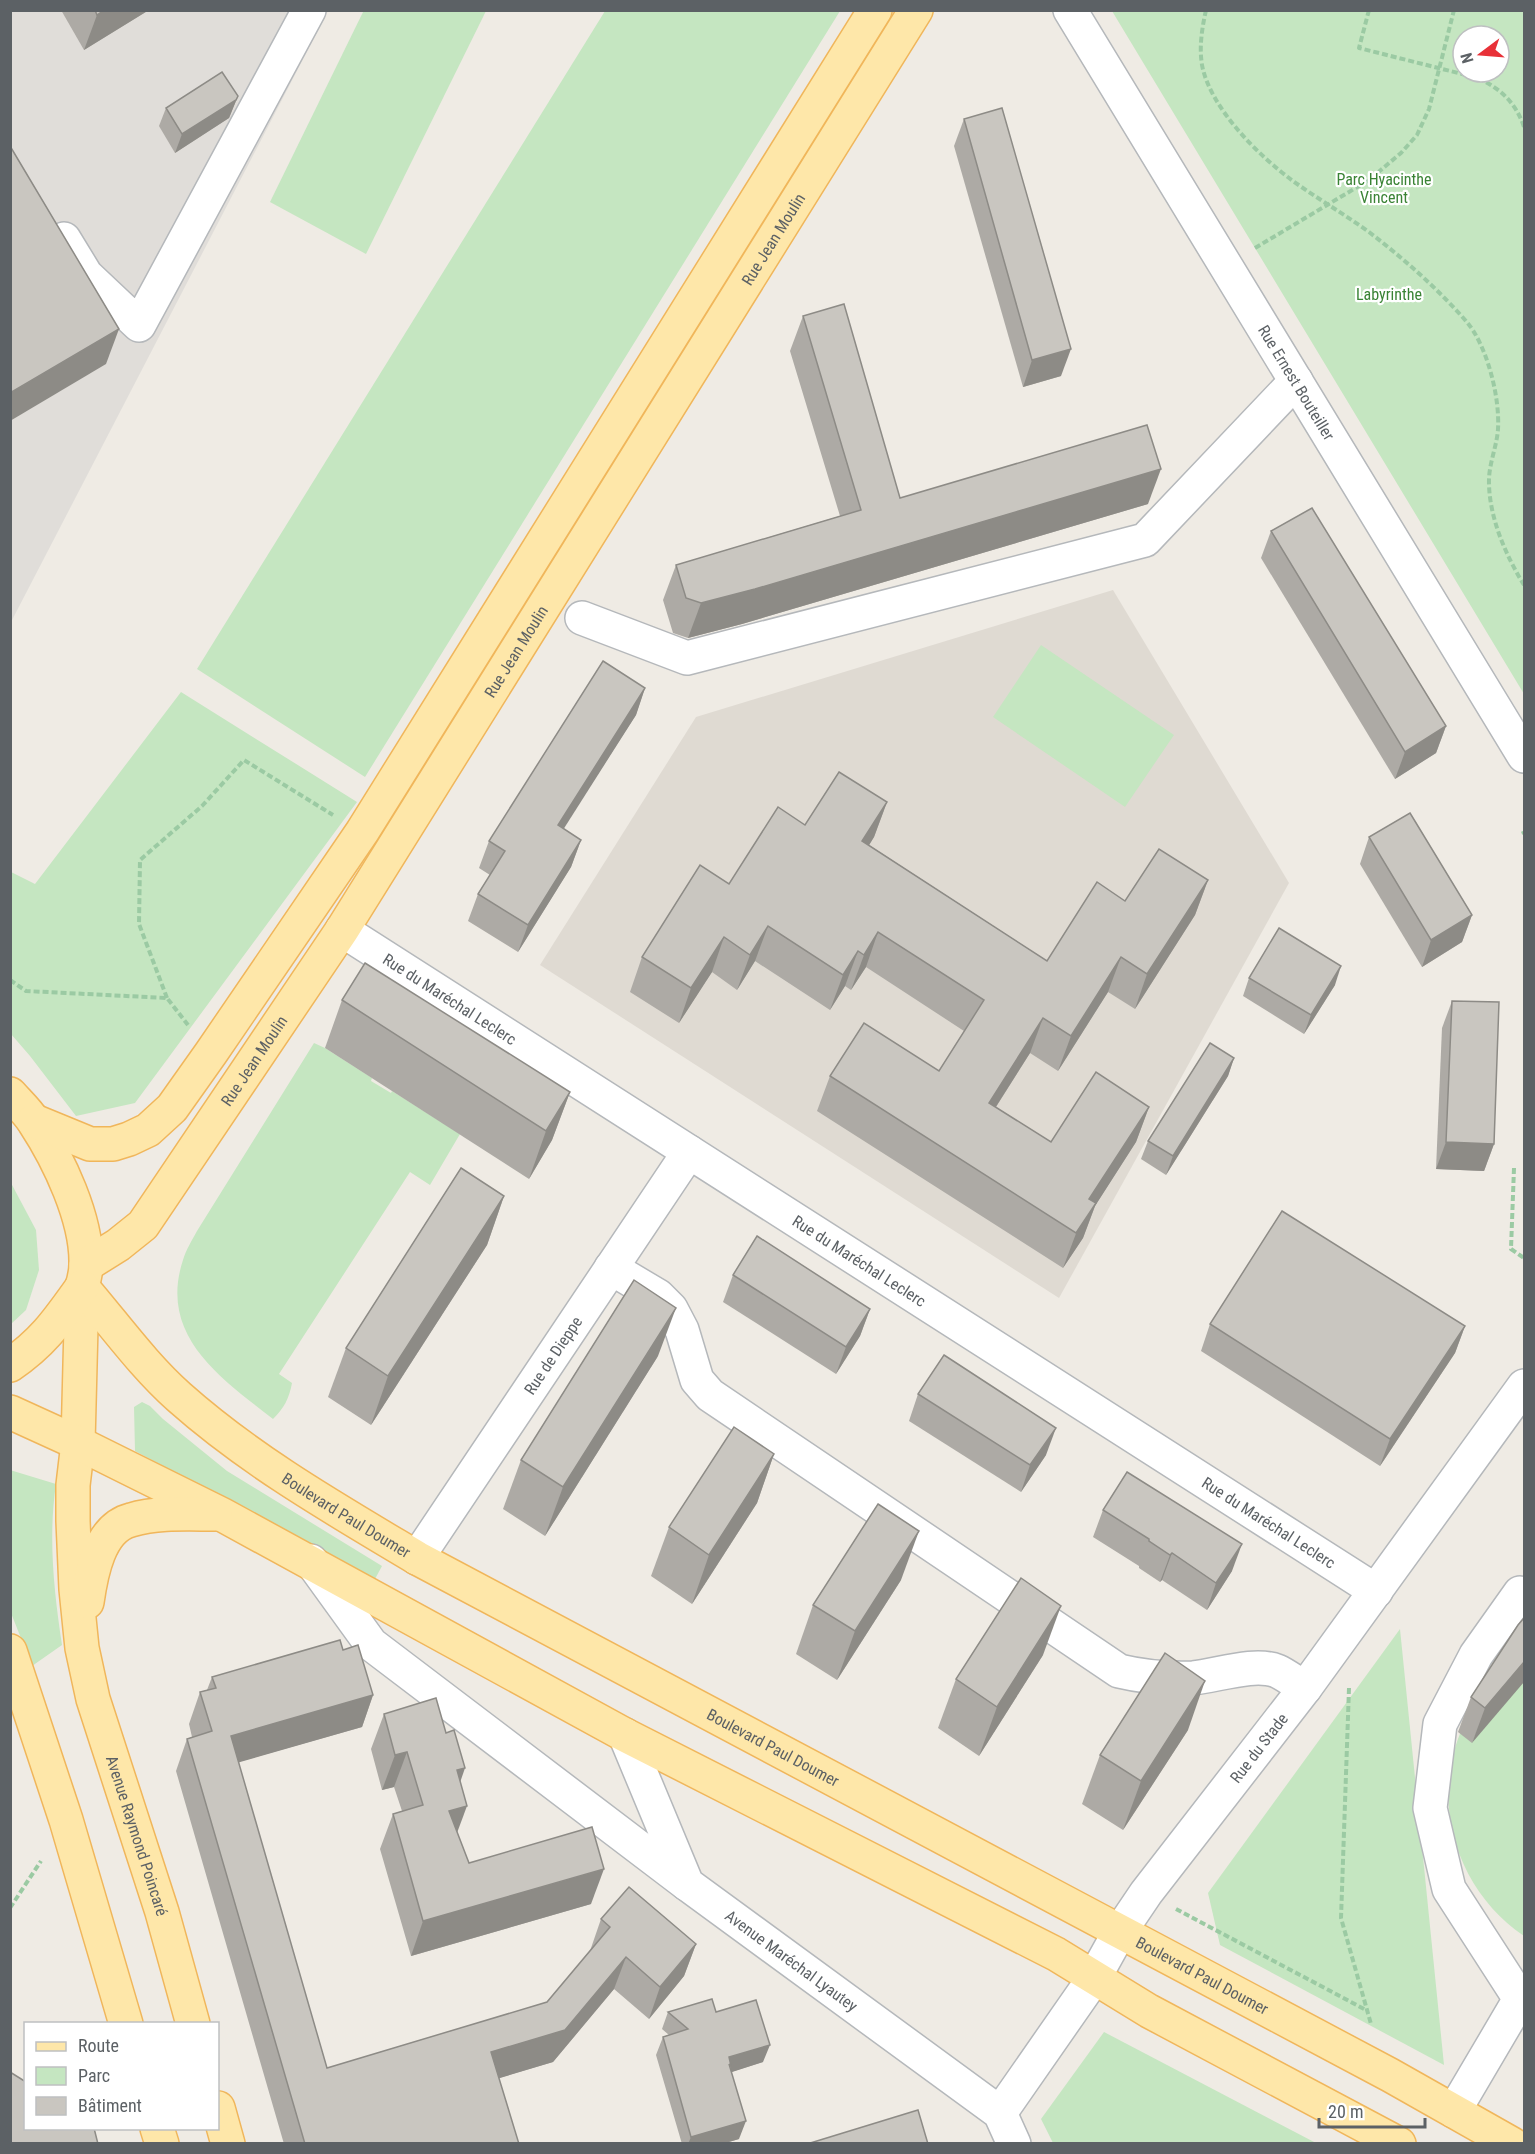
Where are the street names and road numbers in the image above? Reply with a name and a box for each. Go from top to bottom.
street label: Rue Jean Moulin [737,190,809,288]
street label: Rue Ernest Bouteiller [1254,321,1339,444]
street label: Rue Jean Moulin [480,602,552,701]
street label: Rue du Maréchal Leclerc [380,949,520,1049]
street label: Rue Jean Moulin [217,1012,291,1109]
street label: Rue du Maréchal Leclerc [789,1211,930,1310]
street label: Rue de Dieppe [520,1313,586,1398]
street label: Boulevard Paul Doumer [279,1468,414,1562]
street label: Rue du Maréchal Leclerc [1199,1473,1339,1572]
street label: Boulevard Paul Doumer [704,1704,843,1790]
street label: Rue du Stade [1226,1709,1292,1786]
street label: Avenue Raymond Poincaré [102,1753,172,1918]
street label: Avenue Maréchal Lyautey [722,1906,862,2015]
street label: Boulevard Paul Doumer [1133,1932,1272,2018]

